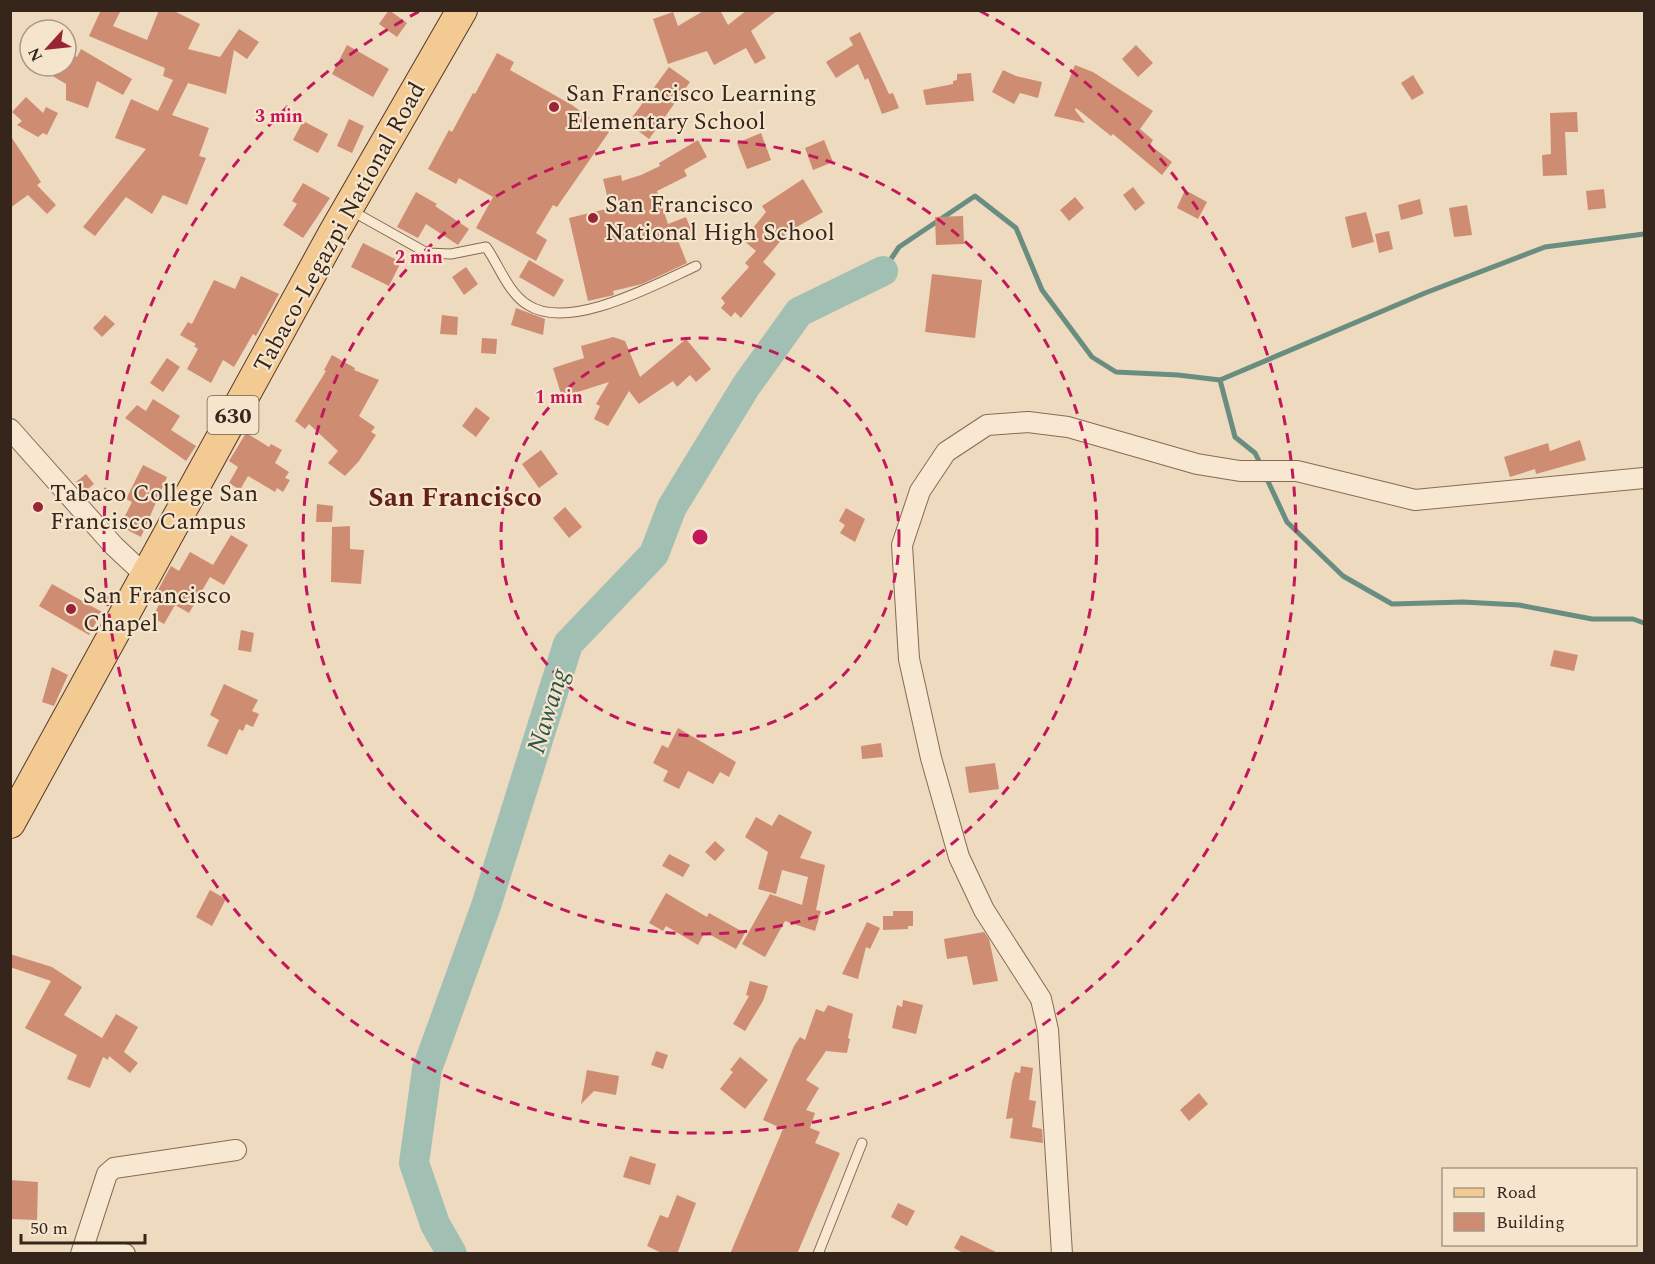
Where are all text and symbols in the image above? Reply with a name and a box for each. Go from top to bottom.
north arrow [18,18,78,78]
text: N [22,43,49,66]
street label: Tabaco-Legazpi National Road [245,75,435,380]
place label: San Francisco Learning Elementary School [566,76,817,140]
marker: San Francisco Learning Elementary School [547,100,561,114]
text: 3 min [255,103,303,130]
place label: San Francisco National High School [605,187,835,251]
marker: San Francisco National High School [586,211,600,225]
text: 2 min [395,244,443,271]
text: 1 min [535,384,583,411]
road number: 630 [208,396,258,434]
place label: Tabaco College San Francisco Campus [50,476,258,540]
district label: San Francisco [368,477,542,519]
marker: Tabaco College San Francisco Campus [31,500,45,514]
centre of rings [690,527,710,547]
place label: San Francisco Chapel [83,578,231,642]
marker: San Francisco Chapel [64,602,78,616]
water label: Nawang [516,663,580,759]
legend [1442,1168,1637,1246]
text: Road [1496,1179,1537,1206]
scale bar [21,1207,146,1245]
text: Building [1496,1209,1565,1236]
text: 50 m [30,1215,68,1242]

